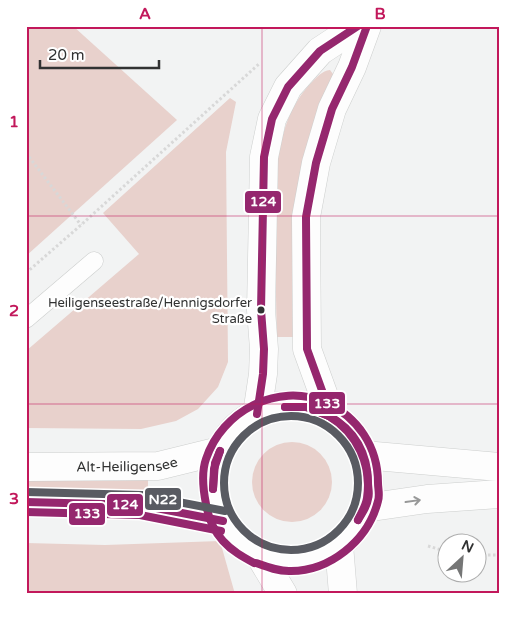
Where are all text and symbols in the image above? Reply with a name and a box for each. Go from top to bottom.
text: A [139,4,151,24]
text: B [374,4,386,24]
scale bar [40,38,159,70]
text: 20 m [48,46,85,64]
text: 1 [9,112,19,132]
line badge: 124 [244,190,282,214]
text: 124 [250,193,276,210]
place label: Heiligenseestraße/Hennigsdorfer Straße [48,295,252,327]
text: 2 [9,301,19,321]
marker: Heiligenseestraße/Hennigsdorfer Straße [256,305,266,315]
line badge: 133 [308,391,346,415]
text: 133 [314,395,340,412]
street label: Alt-Heiligensee [76,453,179,475]
line badge: N22 [144,487,182,511]
text: 3 [9,489,19,509]
text: N22 [149,491,178,508]
line badge: 124 [106,493,144,517]
text: 124 [112,496,138,513]
one-way arrow [405,496,421,506]
line badge: 133 [68,502,106,526]
text: 133 [74,505,100,522]
north arrow [438,532,488,582]
text: N [459,537,476,557]

